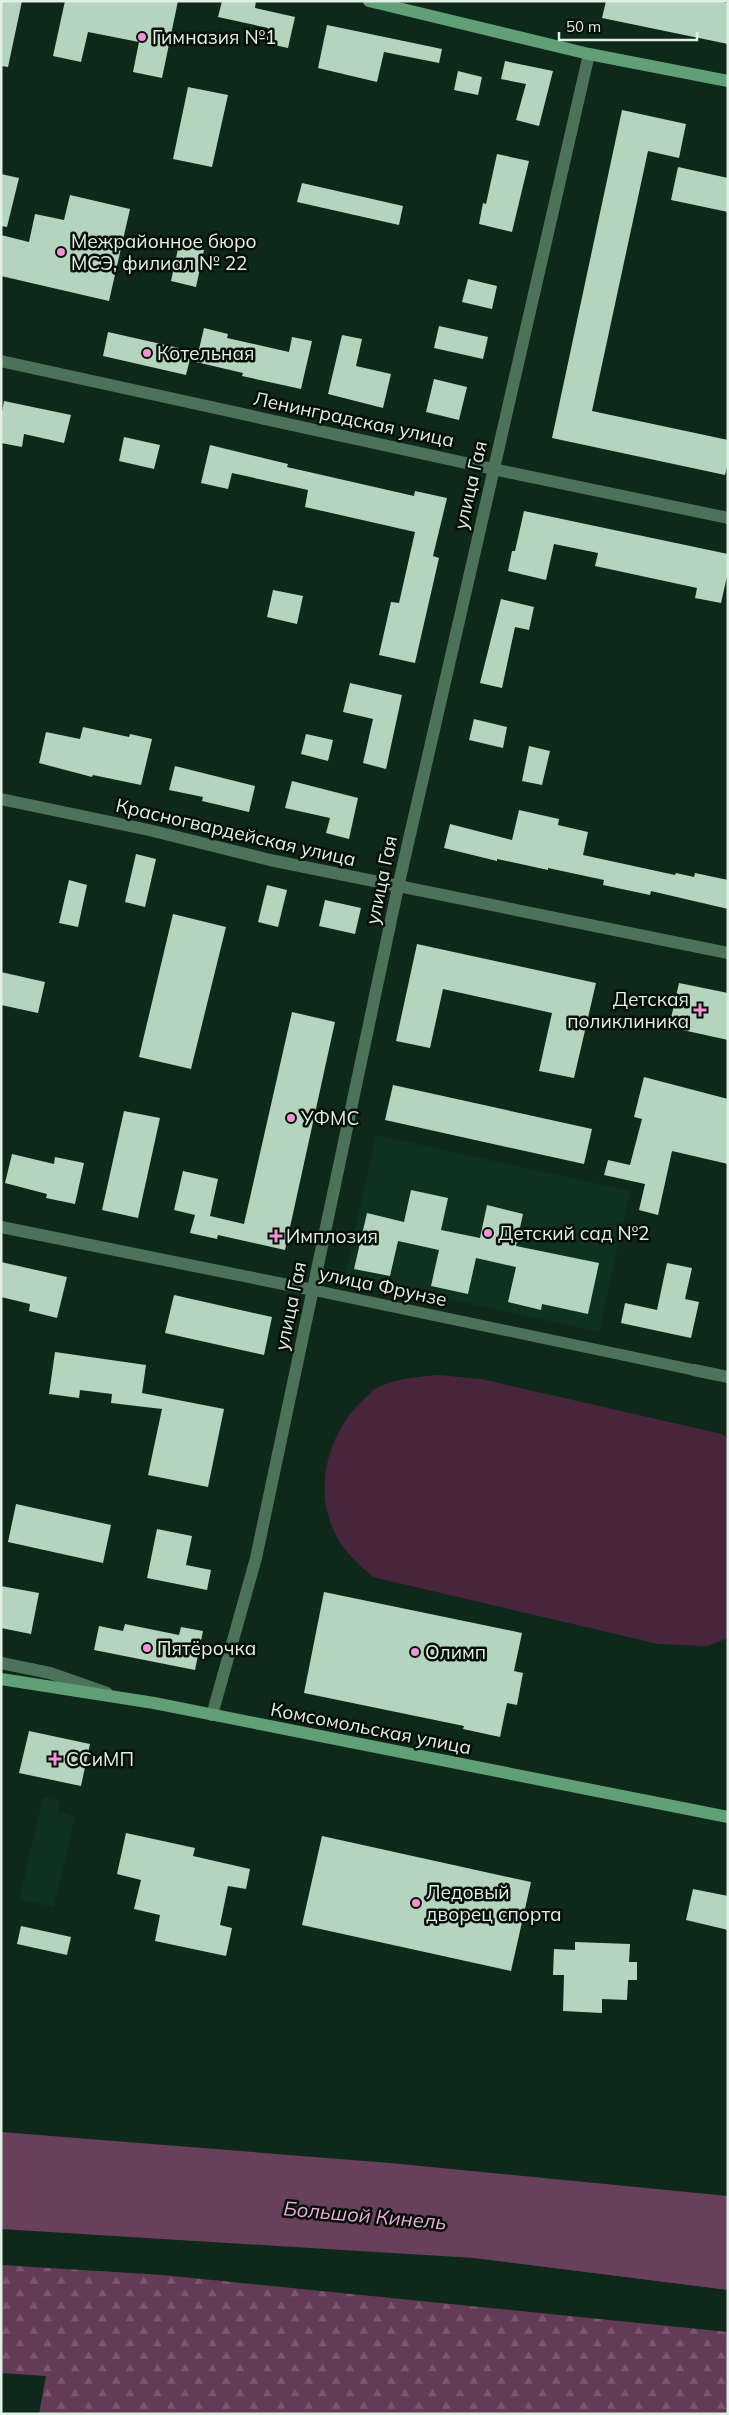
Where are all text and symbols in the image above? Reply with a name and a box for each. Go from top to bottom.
scale bar [559,10,696,42]
text: 50 m [566,17,601,36]
place label: Гимназия №1 [152,25,276,49]
marker: Гимназия №1 [136,31,148,43]
place label: Межрайонное бюро МСЭ, филиал № 22 [71,229,257,275]
marker: Межрайонное бюро МСЭ, филиал № 22 [55,246,67,258]
place label: Котельная [157,341,255,365]
marker: Котельная [141,347,153,359]
street label: Ленинградская улица [252,386,456,452]
street label: улица Гая [448,438,492,532]
street label: Красногвардейская улица [114,793,358,871]
street label: улица Гая [360,833,402,927]
place label: Детская поликлиника [567,987,689,1033]
marker: Детская поликлиника [693,1003,707,1017]
place label: УФМС [300,1106,359,1130]
marker: УФМС [285,1112,297,1124]
place label: Детский сад №2 [498,1221,650,1245]
place label: Имплозия [286,1224,378,1248]
marker: Детский сад №2 [482,1227,494,1239]
marker: Имплозия [270,1230,282,1242]
street label: улица Гая [269,1259,311,1353]
street label: улица Фрунзе [317,1261,449,1311]
place label: Пятёрочка [157,1636,256,1660]
place label: Олимп [425,1640,486,1664]
marker: Пятёрочка [141,1642,153,1654]
marker: Олимп [409,1646,421,1658]
street label: Комсомольская улица [268,1697,474,1759]
place label: ССиМП [66,1747,134,1771]
marker: ССиМП [48,1752,62,1766]
place label: Ледовый дворец спорта [426,1880,562,1926]
marker: Ледовый дворец спорта [410,1897,422,1909]
water label: Большой Кинель [282,2195,448,2235]

